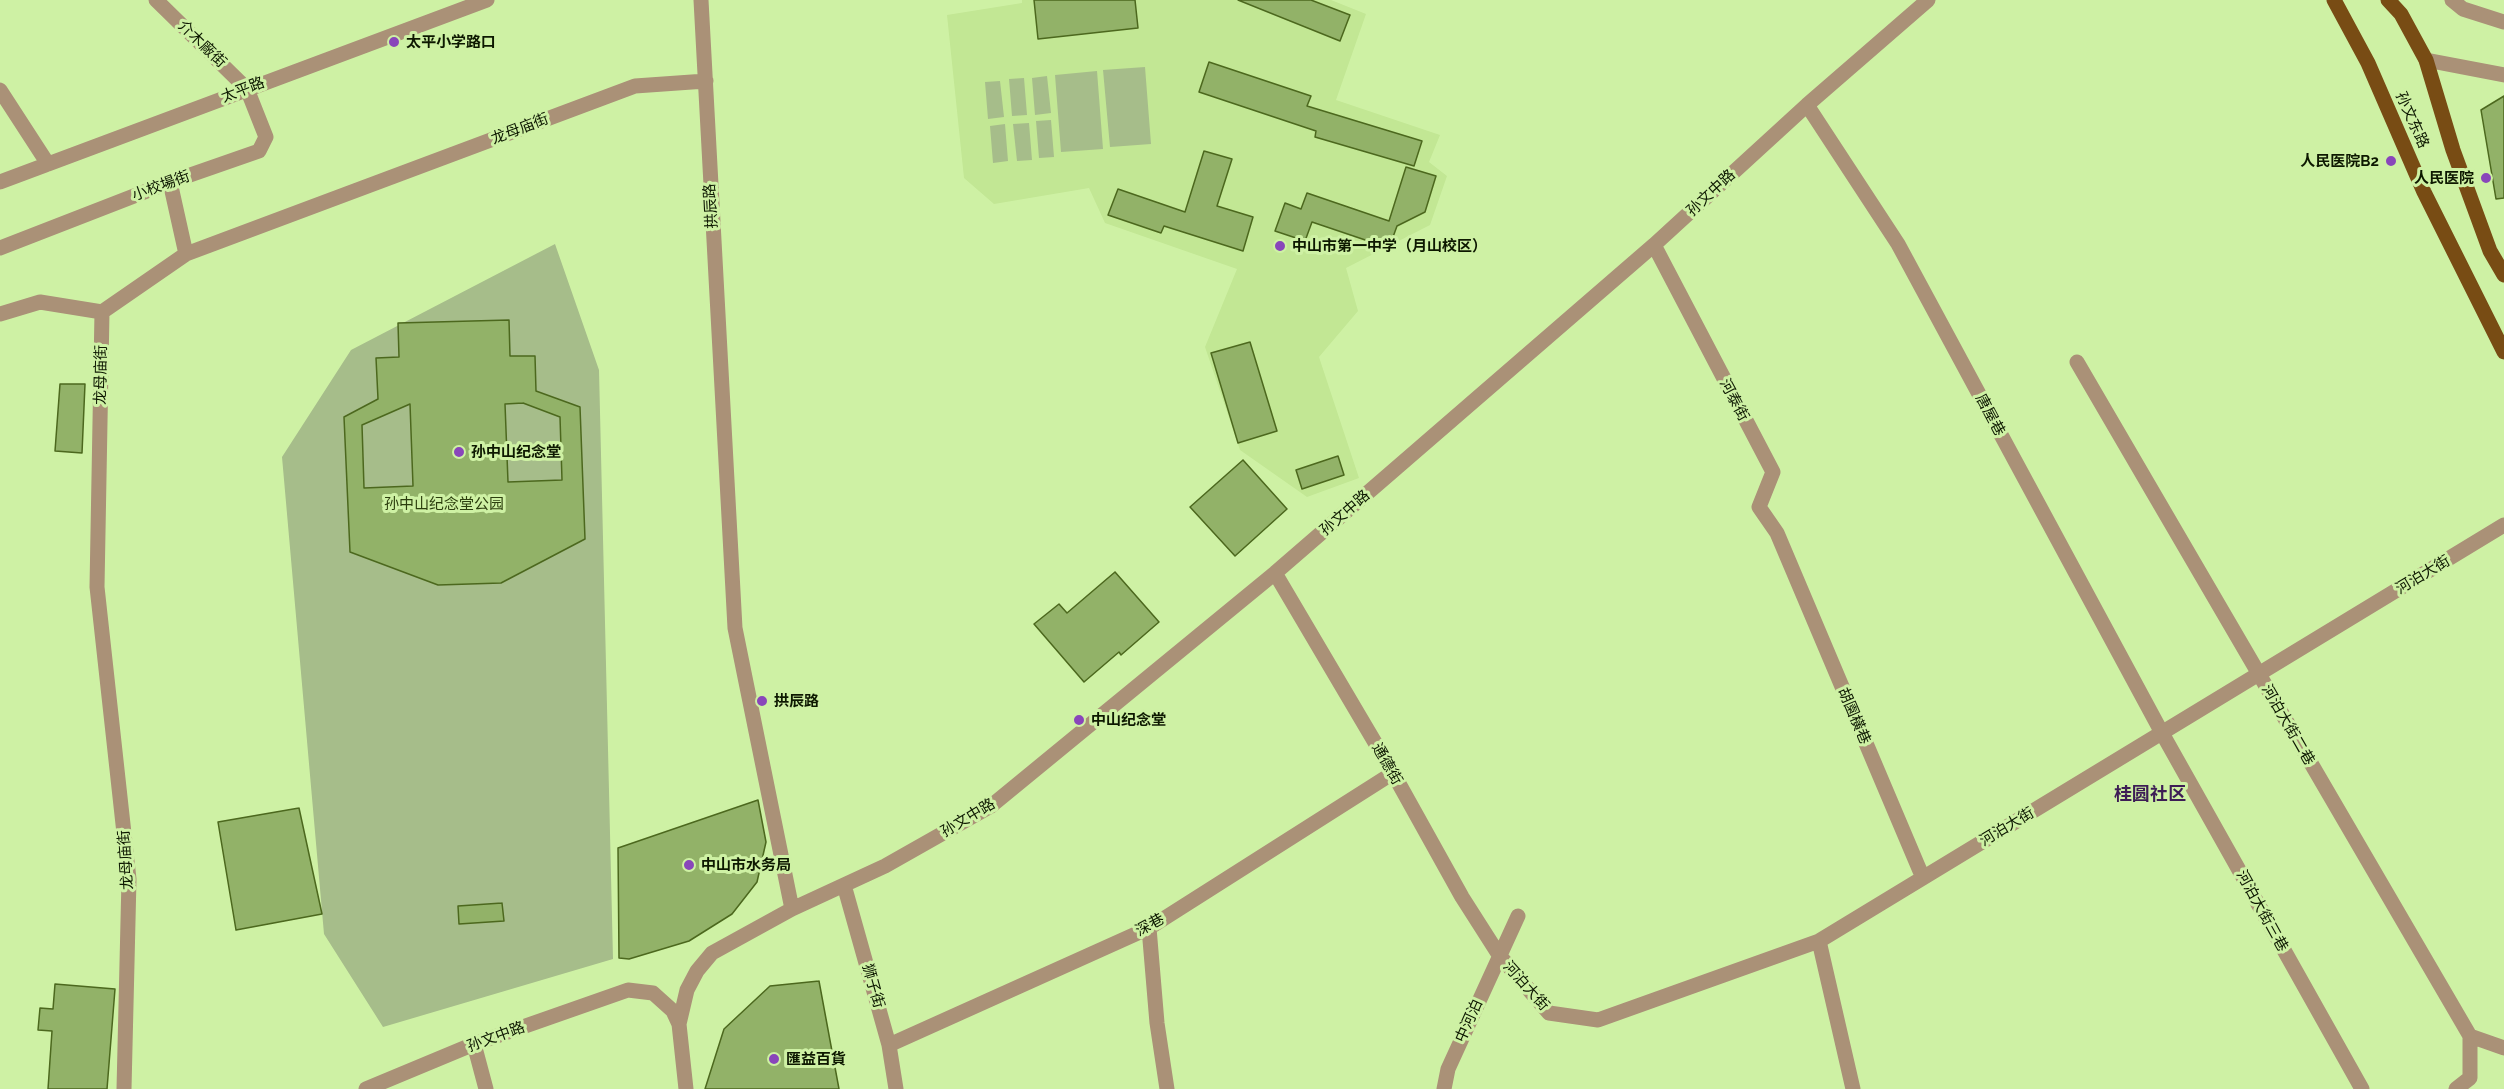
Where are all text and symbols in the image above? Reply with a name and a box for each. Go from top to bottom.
street label: 介木廠街 [174,17,230,71]
place label: 太平小学路口 [406,33,496,51]
marker: 太平小学路口 [387,35,401,49]
street label: 太平路 [219,74,267,106]
street label: 孙文东路 [2392,89,2432,151]
street label: 龙母庙街 [489,110,551,148]
place label: 人民医院B2 [2300,152,2379,170]
marker: 人民医院B2 [2384,154,2398,168]
street label: 孙文中路 [1683,166,1739,220]
street label: 小校場街 [130,167,192,205]
place label: 人民医院 [2414,169,2474,187]
marker: 人民医院 [2479,171,2493,185]
street label: 拱辰路 [701,183,721,229]
place label: 中山市第一中学（月山校区） [1292,237,1487,255]
marker: 中山市第一中学（月山校区） [1273,239,1287,253]
street label: 龙母庙街 [91,345,111,405]
street label: 河泰街 [1715,376,1753,424]
street label: 唐屋巷 [1971,391,2009,439]
place label: 孙中山纪念堂 [471,443,561,461]
marker: 孙中山纪念堂 [452,445,466,459]
street label: 孙文中路 [1316,487,1374,539]
park label: 孙中山纪念堂公园 [384,495,504,513]
street label: 河泊大街 [2393,552,2453,598]
street label: 河泊大街二巷 [2258,682,2318,768]
street label: 胡園橫巷 [1834,685,1874,747]
place label: 拱辰路 [774,692,819,710]
marker: 拱辰路 [755,694,769,708]
place label: 中山纪念堂 [1091,711,1166,729]
marker: 中山纪念堂 [1072,713,1086,727]
street label: 通德街 [1368,740,1406,788]
district label: 桂圆社区 [2114,784,2186,806]
street label: 孙文中路 [938,795,998,841]
street label: 河泊大街 [1977,804,2037,850]
street label: 龙母庙街 [115,829,137,891]
place label: 中山市水务局 [701,856,791,874]
marker: 中山市水务局 [682,858,696,872]
street label: 河泊大街三巷 [2232,867,2292,955]
street label: 深巷 [1133,910,1167,940]
street label: 河泊大街 [1499,958,1553,1014]
street label: 狮子街 [858,962,888,1010]
street label: 中河泊 [1452,997,1486,1045]
street label: 孙文中路 [465,1018,527,1056]
place label: 匯益百貨 [786,1050,846,1068]
marker: 匯益百貨 [767,1052,781,1066]

